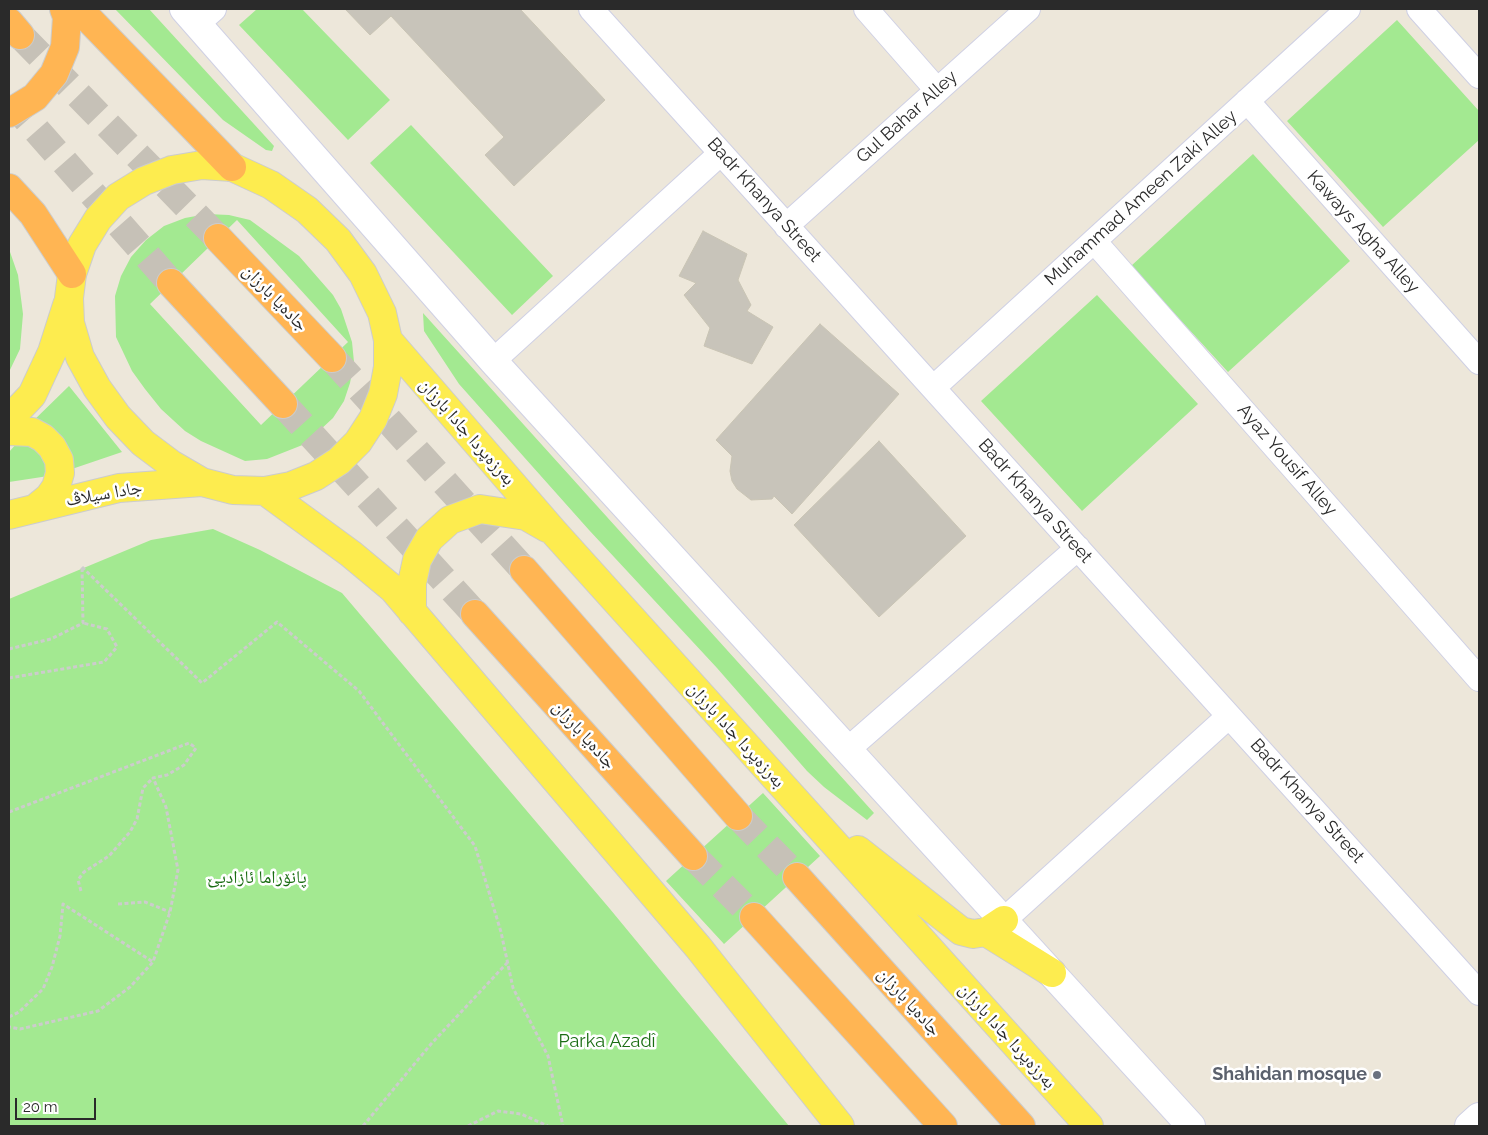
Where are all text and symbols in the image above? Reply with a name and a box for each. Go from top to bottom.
street label: Gul Bahar Alley [852,66,962,168]
street label: Muhammad Ameen Zaki Alley [1040,106,1242,290]
street label: Badr Khanya Street [702,133,826,267]
street label: Kaways Agha Alley [1302,166,1424,298]
street label: جادەیا بارزان [238,260,312,336]
street label: بەرزەپردا جادا بارزان [415,374,519,490]
street label: Ayaz Yousif Alley [1233,400,1341,520]
street label: Badr Khanya Street [973,434,1097,568]
street label: جادا سیلاڤ [64,477,144,511]
street label: بەرزەپردا جادا بارزان [683,678,789,792]
street label: جادەیا بارزان [548,696,620,774]
street label: Badr Khanya Street [1245,734,1369,868]
park label: پانۆراما ئازادیێ [207,867,307,889]
street label: جادەیا بارزان [873,963,945,1041]
street label: بەرزەپردا جادا بارزان [954,979,1060,1093]
park label: Parka Azadî [558,1031,656,1053]
place label: Shahidan mosque [1212,1064,1367,1086]
marker: Shahidan mosque [1371,1069,1383,1081]
scale bar [18,1088,99,1120]
text: 20 m [23,1098,58,1116]

